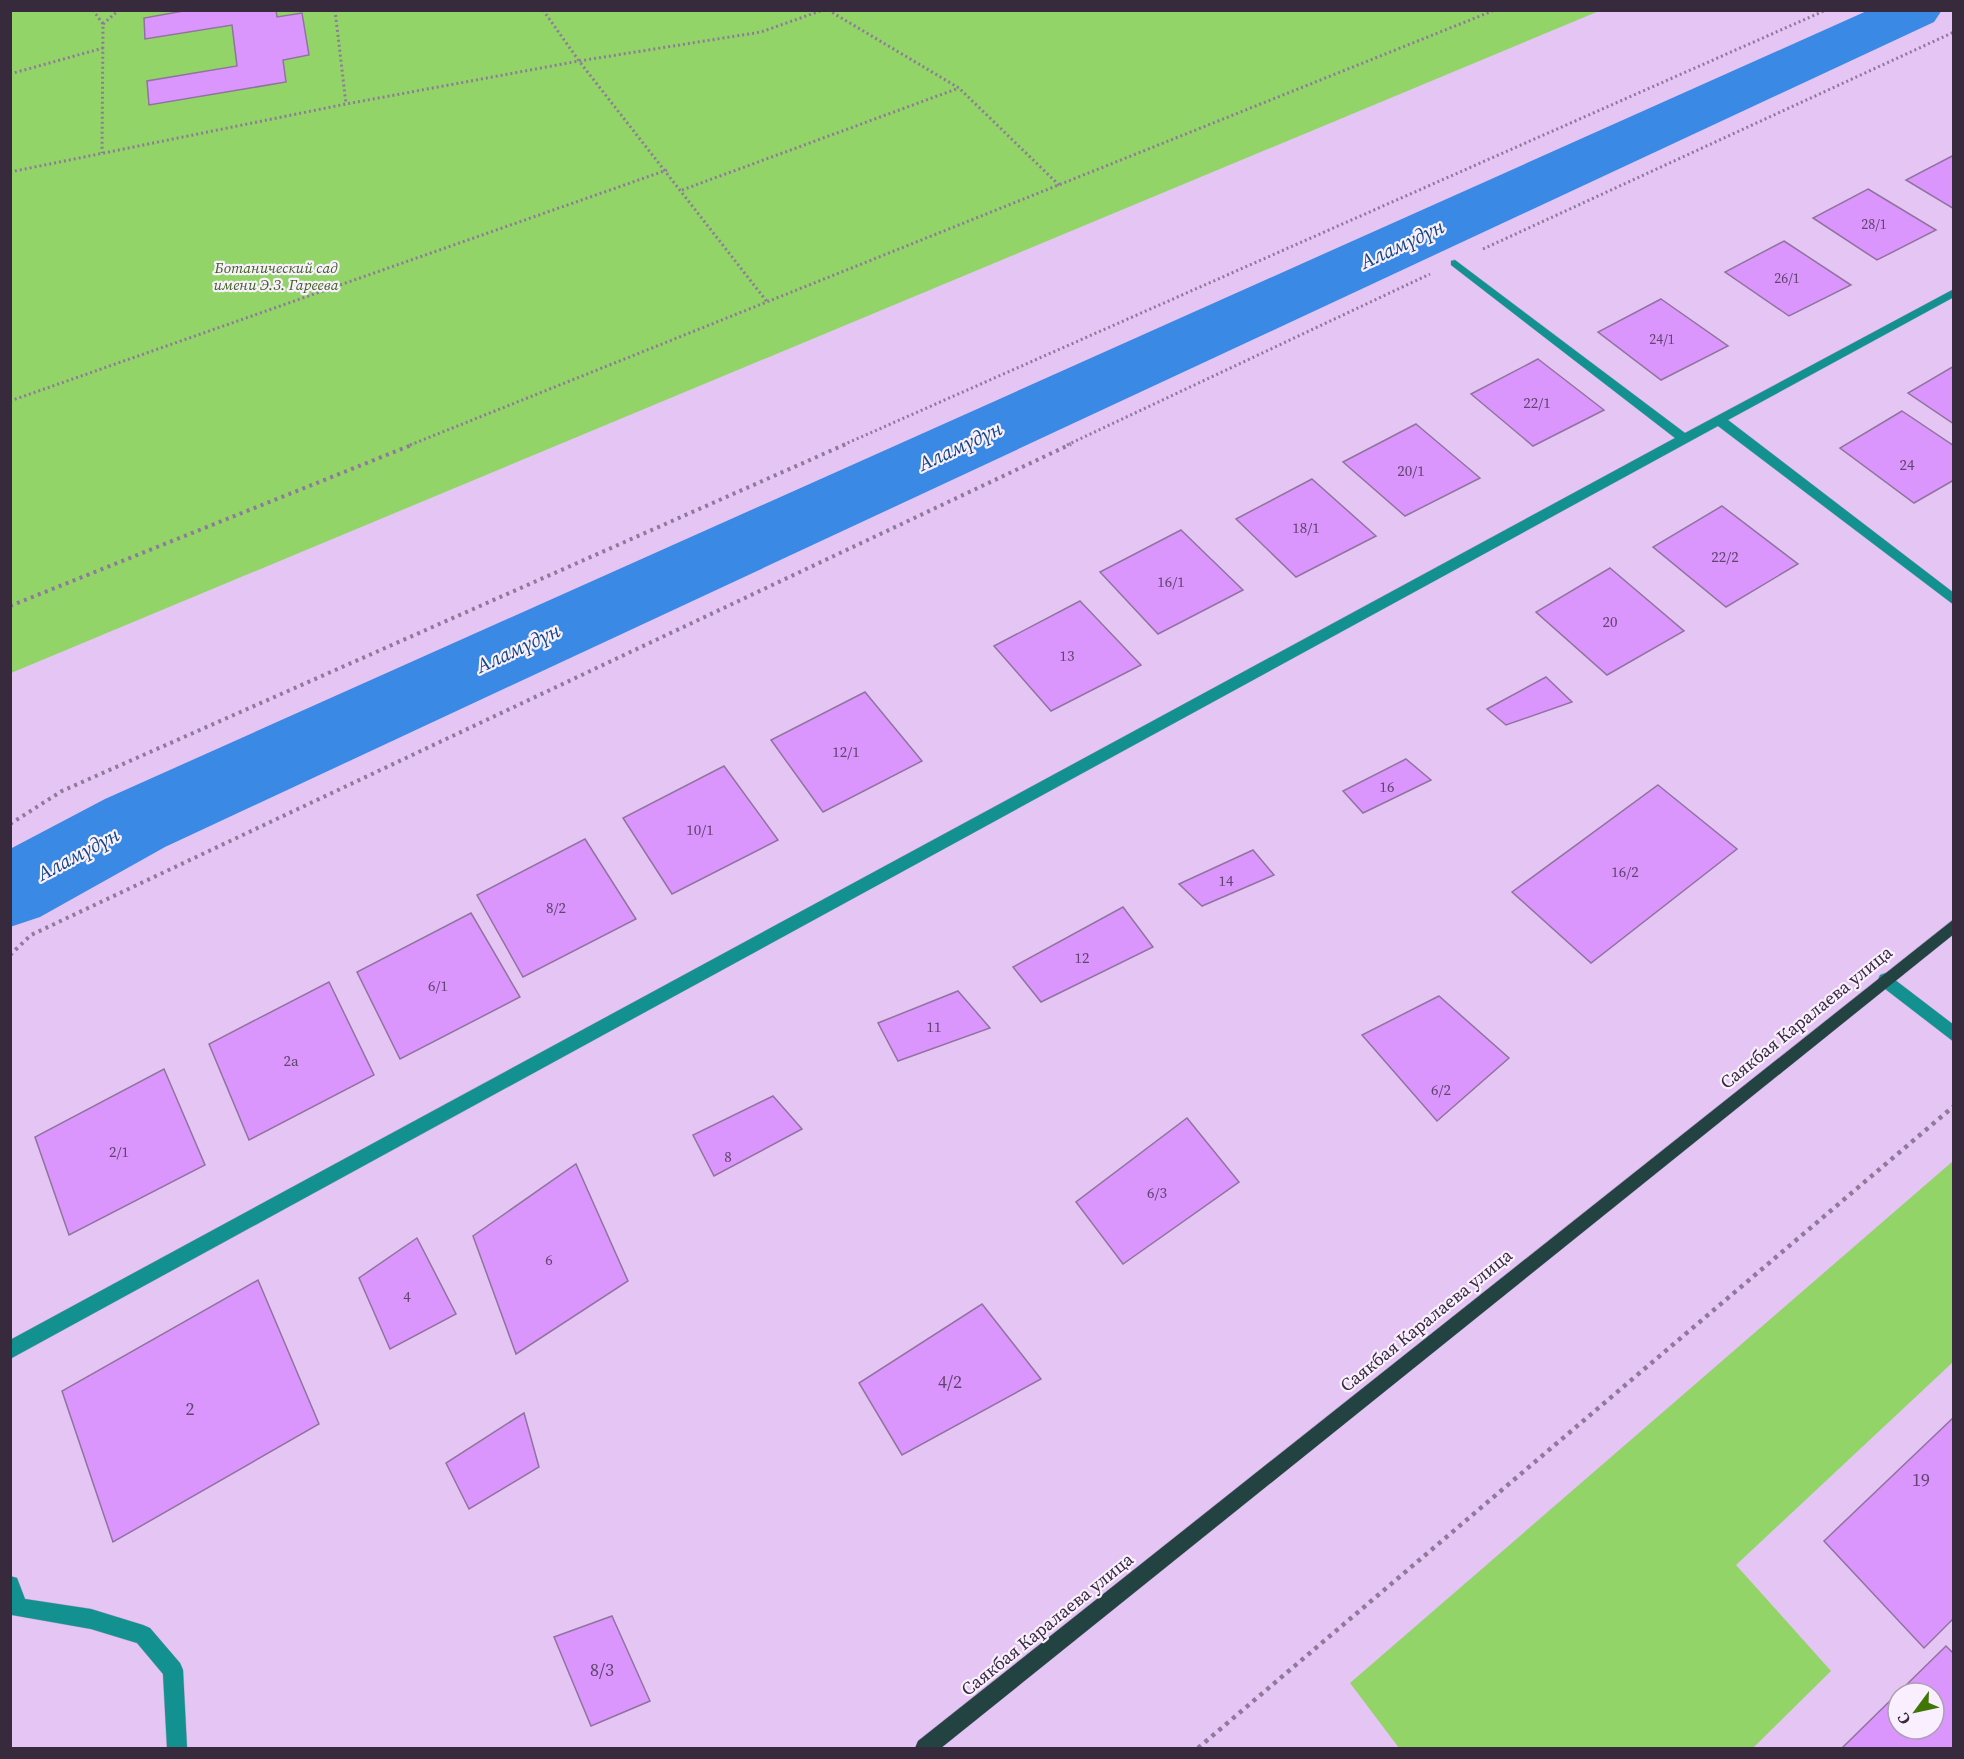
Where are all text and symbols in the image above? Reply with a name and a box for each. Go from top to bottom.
water label: Аламүдүн [1355,212,1449,276]
house number: 28/1 [1861,214,1887,234]
park label: Ботанический сад имени Э.З. Гареева [214,257,339,295]
house number: 26/1 [1774,268,1800,288]
house number: 24/1 [1649,329,1675,349]
house number: 22/1 [1523,392,1551,413]
water label: Аламүдүн [913,414,1007,478]
house number: 24 [1899,454,1915,475]
house number: 20/1 [1397,460,1425,481]
house number: 18/1 [1292,517,1320,538]
house number: 22/2 [1711,546,1739,567]
house number: 16/1 [1157,571,1185,592]
house number: 20 [1602,611,1618,632]
water label: Аламүдүн [471,616,565,680]
house number: 13 [1059,645,1075,666]
house number: 12/1 [832,741,860,762]
house number: 16 [1379,776,1395,797]
house number: 10/1 [686,819,714,840]
water label: Аламүдүн [31,820,125,888]
house number: 16/2 [1611,861,1639,882]
house number: 14 [1218,870,1234,891]
house number: 8/2 [546,897,566,918]
street label: Саякбая Каралаева улица [1715,939,1898,1094]
house number: 12 [1074,947,1090,968]
house number: 6/1 [428,975,448,996]
house number: 11 [926,1016,942,1037]
house number: 2а [283,1050,299,1071]
house number: 6/2 [1431,1079,1451,1100]
house number: 2/1 [109,1141,129,1162]
house number: 8 [724,1146,732,1167]
house number: 6/3 [1147,1182,1167,1203]
street label: Саякбая Каралаева улица [1335,1242,1518,1397]
house number: 6 [545,1249,553,1270]
house number: 4 [403,1286,411,1307]
house number: 4/2 [938,1369,962,1394]
house number: 2 [186,1396,195,1421]
house number: 19 [1912,1467,1930,1492]
street label: Саякбая Каралаева улица [956,1546,1139,1701]
house number: 8/3 [590,1657,614,1682]
north arrow [1886,1681,1946,1741]
text: С [1891,1709,1915,1729]

